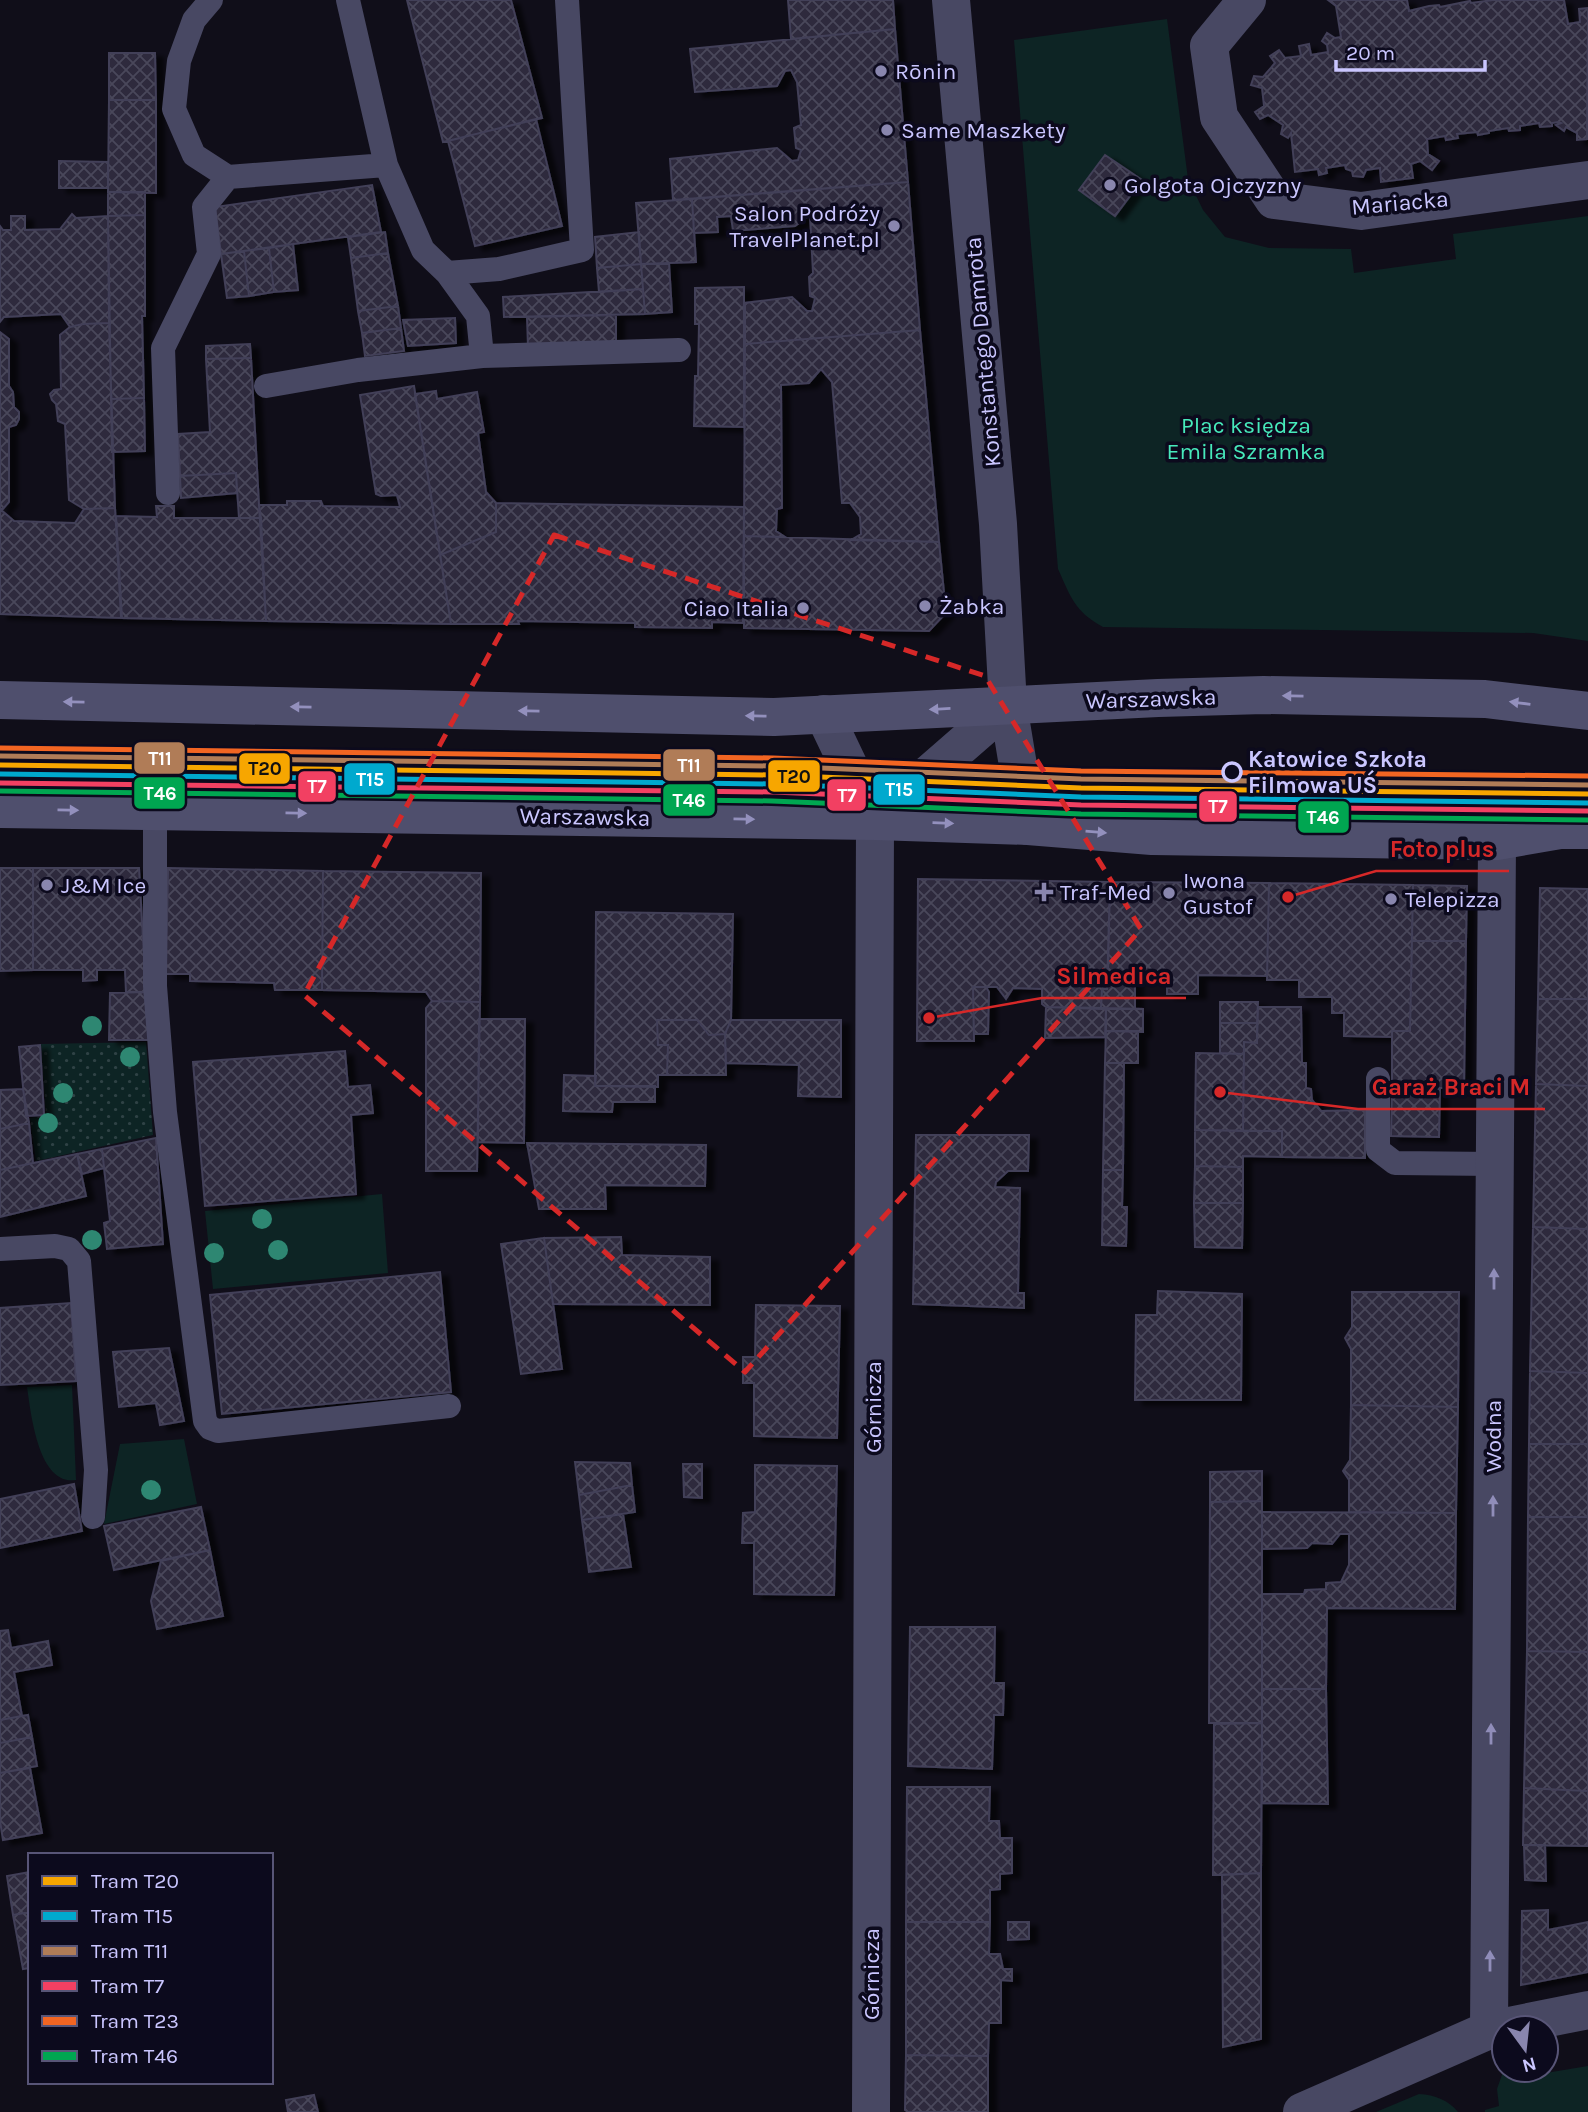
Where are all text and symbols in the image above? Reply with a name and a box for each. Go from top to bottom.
scale bar [1336,28,1485,72]
text: 20 m [1346,41,1395,65]
place label: Rōnin [895,58,956,85]
marker: Rōnin [873,63,889,79]
place label: Same Maszkety [901,117,1066,144]
marker: Same Maszkety [879,122,895,138]
place label: Golgota Ojczyzny [1124,172,1301,199]
marker: Golgota Ojczyzny [1102,177,1118,193]
street label: Mariacka [1350,185,1450,221]
place label: Salon Podróży TravelPlanet.pl [729,200,880,253]
marker: Salon Podróży TravelPlanet.pl [886,218,902,234]
street label: Konstantego Damrota [959,236,1007,468]
park label: Plac księdza Emila Szramka [1167,412,1325,465]
place label: Żabka [939,593,1005,620]
place label: Ciao Italia [684,595,789,622]
marker: Żabka [917,598,933,614]
marker: Ciao Italia [795,600,811,616]
street label: Warszawska [1085,683,1217,715]
one-way arrow [1282,690,1304,702]
one-way arrow [63,696,85,708]
one-way arrow [1509,697,1531,708]
one-way arrow [290,701,312,712]
one-way arrow [929,703,951,714]
one-way arrow [518,706,540,717]
one-way arrow [745,711,767,722]
line badge: T11 [133,741,186,775]
place label: Katowice Szkoła Filmowa UŚ [1248,746,1427,799]
text: T11 [148,748,172,770]
line badge: T11 [662,748,716,782]
line badge: T20 [238,752,291,785]
text: T11 [677,755,701,777]
text: T20 [248,758,282,780]
line badge: T20 [767,759,821,793]
line badge: T15 [343,762,396,796]
marker: Katowice Szkoła Filmowa UŚ [1222,762,1242,782]
text: T20 [777,766,811,788]
text: T15 [356,769,384,791]
line badge: T7 [297,770,337,803]
line badge: T15 [872,773,926,806]
line badge: T46 [133,776,186,810]
text: T7 [307,776,327,798]
line badge: T7 [826,778,867,812]
text: T15 [885,779,913,801]
text: T46 [144,783,176,805]
line badge: T46 [662,783,716,817]
text: T7 [837,785,857,807]
text: T46 [673,790,705,812]
line badge: T7 [1198,790,1238,823]
text: T7 [1208,796,1228,818]
line badge: T46 [1297,800,1350,834]
street label: Warszawska [519,802,651,832]
one-way arrow [57,804,79,816]
one-way arrow [285,807,307,819]
text: T46 [1307,807,1339,829]
one-way arrow [733,814,755,825]
one-way arrow [933,818,955,829]
callout: Foto plus [1376,826,1509,871]
one-way arrow [1085,827,1107,838]
text: Foto plus [1390,835,1494,863]
place label: Iwona Gustof [1183,867,1253,920]
place label: J&M Ice [61,872,146,899]
marker: J&M Ice [39,877,55,893]
place label: Traf-Med [1060,879,1152,906]
marker: Traf-Med [1034,882,1054,902]
marker: Iwona Gustof [1161,885,1177,901]
place label: Telepizza [1405,886,1500,913]
marker: Telepizza [1383,891,1399,907]
callout: Silmedica [1042,953,1186,998]
text: Silmedica [1056,962,1172,990]
callout: Garaż Braci M [1358,1064,1545,1109]
text: Garaż Braci M [1372,1073,1530,1101]
one-way arrow [1488,1268,1500,1290]
street label: Górnicza [860,1361,887,1453]
street label: Wodna [1480,1400,1507,1472]
one-way arrow [1487,1495,1499,1517]
one-way arrow [1485,1723,1497,1745]
legend [28,1853,273,2084]
text: Tram T20 [91,1869,179,1893]
text: Tram T15 [91,1904,173,1928]
street label: Górnicza [858,1928,885,2020]
text: Tram T11 [91,1939,168,1963]
one-way arrow [1484,1950,1496,1972]
text: Tram T7 [91,1974,164,1998]
text: Tram T23 [91,2009,179,2033]
north arrow [1490,2014,1560,2084]
text: Tram T46 [91,2044,178,2068]
text: N [1520,2052,1539,2077]

